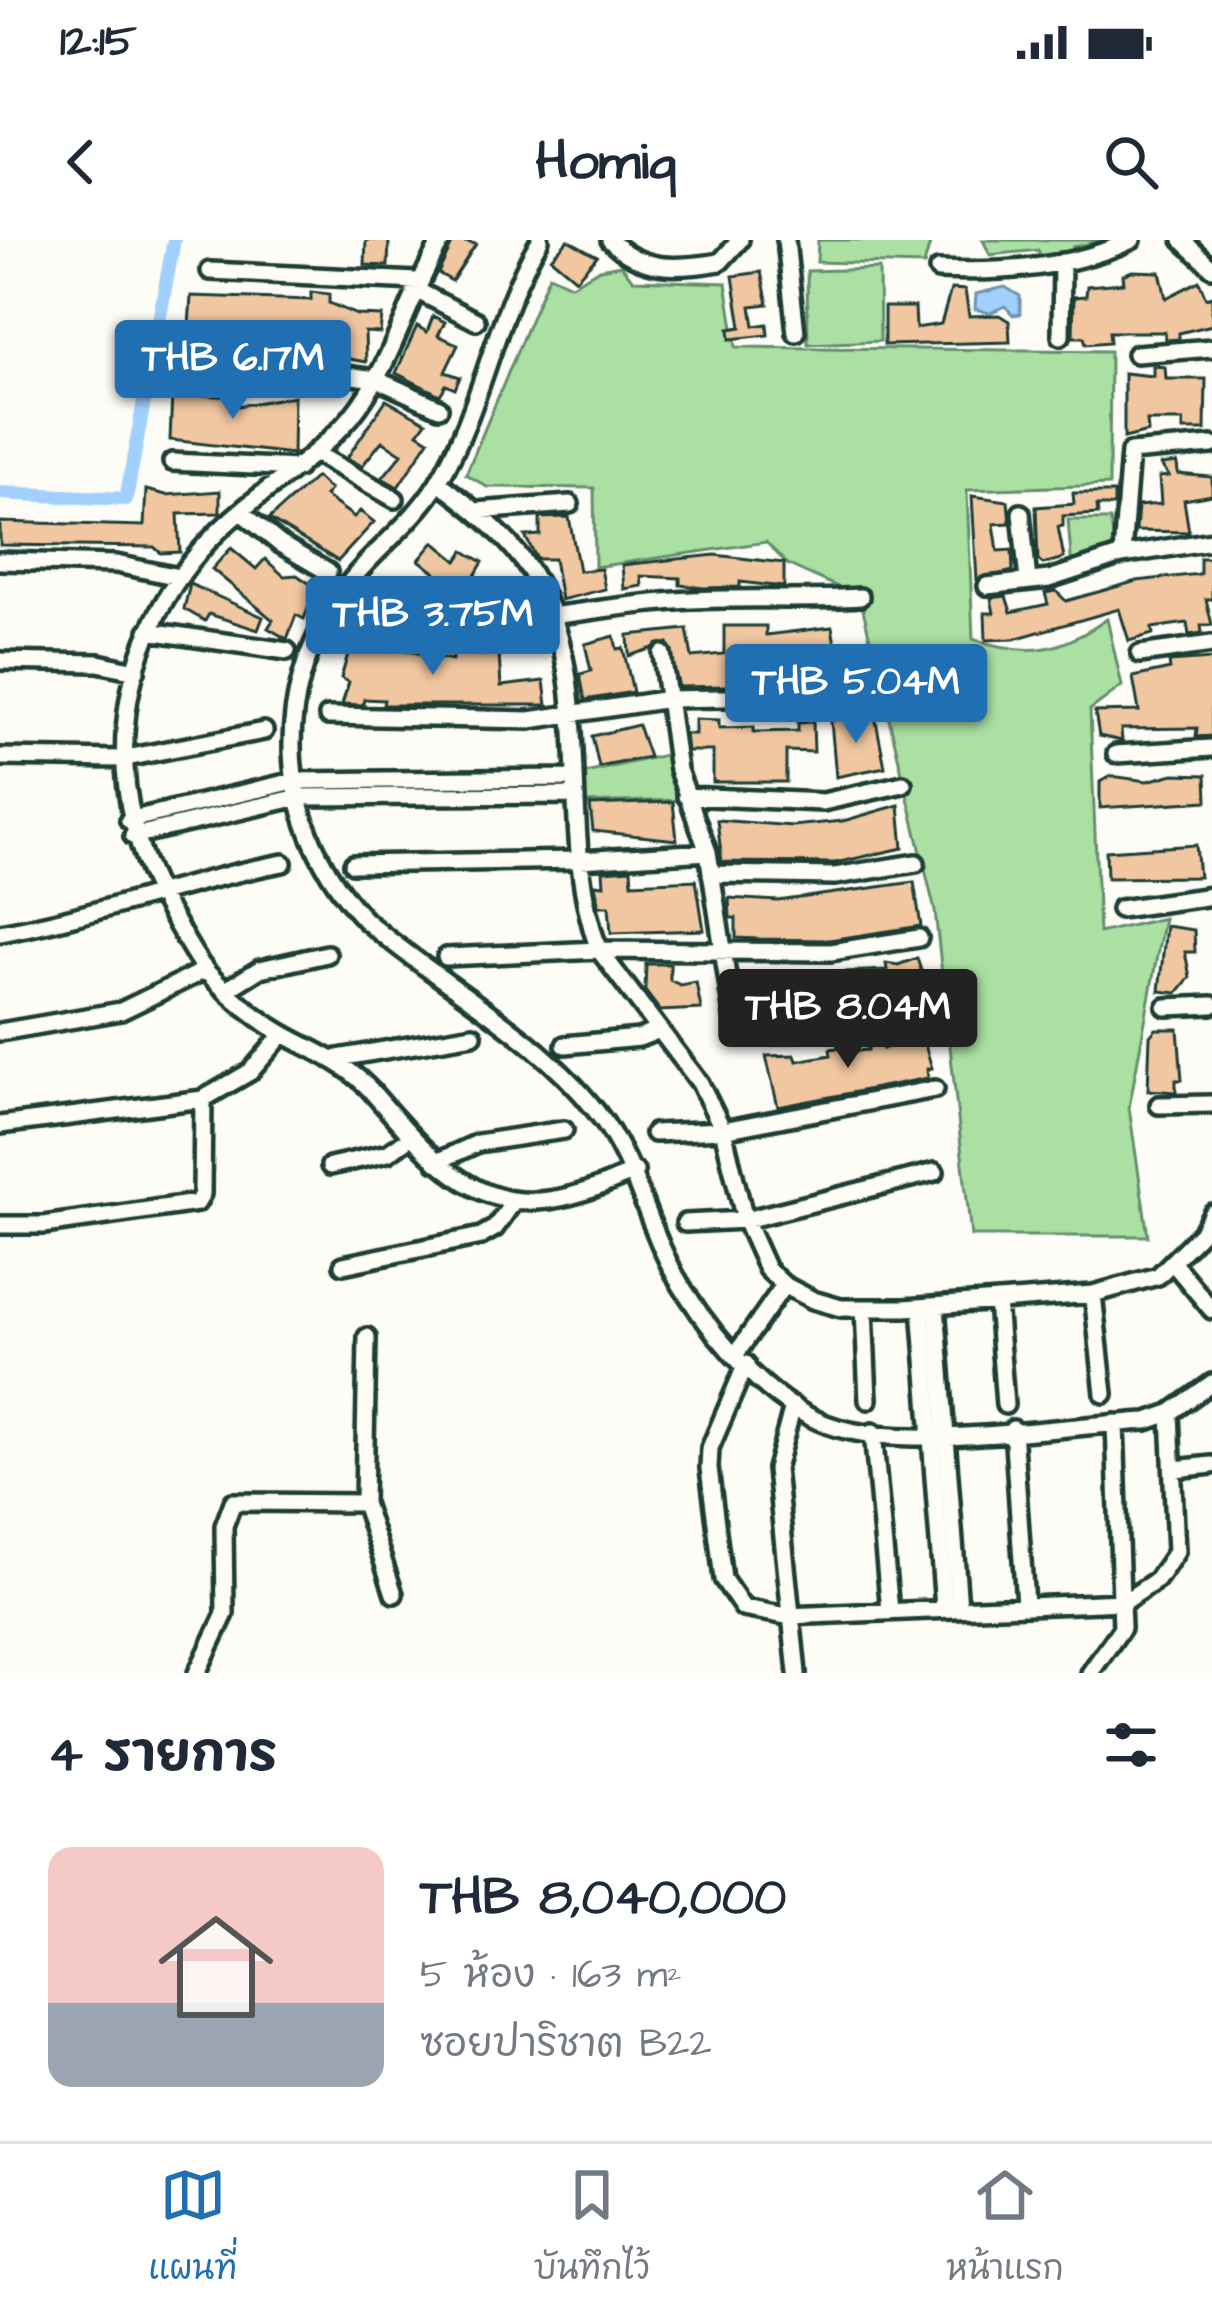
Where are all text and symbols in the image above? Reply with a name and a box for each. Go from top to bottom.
text: 12:15 [60,11,137,73]
text: Homiq [535,125,677,200]
icon: back [48,129,114,195]
icon: search [1098,129,1164,195]
pin: THB 6.17M [96,320,370,422]
text: THB 6.17M [142,332,324,386]
pin: THB 3.75M [296,576,570,678]
text: THB 3.75M [333,588,533,642]
pin: THB 5.04M [719,644,993,746]
text: THB 5.04M [752,656,960,710]
pin: THB 8.04M [711,969,985,1071]
text: THB 8.04M [745,981,951,1035]
icon: filters [1098,1712,1164,1778]
text: 4 รายการ [48,1720,277,1791]
text: THB 8,040,000 [420,1863,786,1934]
icon: home [144,1895,288,2039]
text: 5 ห้อง · 163 m² [420,1949,682,2003]
text: ซอยปาริชาต B22 [420,2018,712,2072]
tab: แผนที่ [148,2162,237,2292]
tab: บันทึกไว้ [534,2162,650,2292]
tab: หน้าแรก [946,2162,1064,2292]

